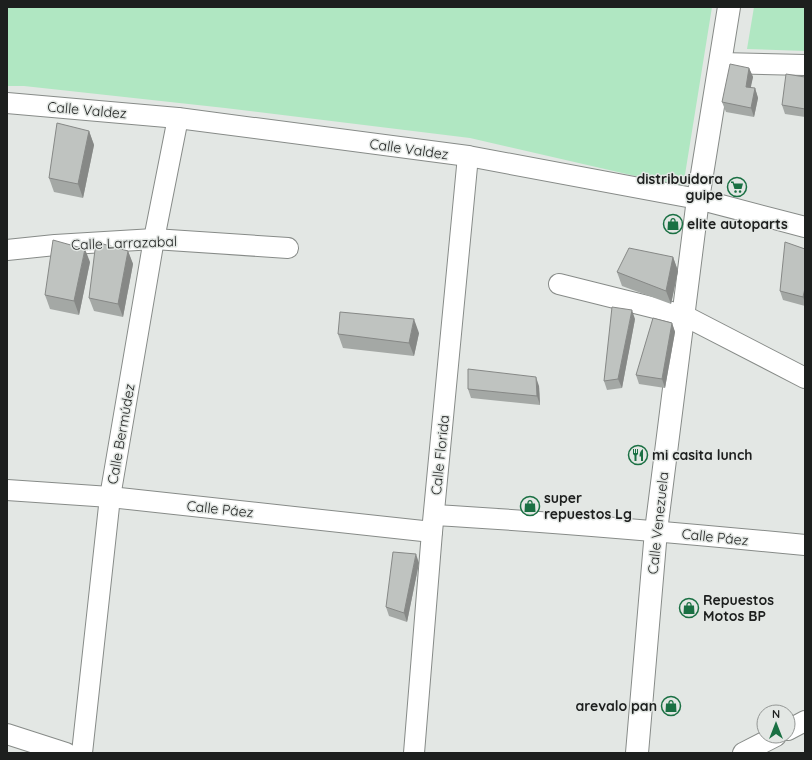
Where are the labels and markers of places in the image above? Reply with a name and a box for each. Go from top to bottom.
place label: distribuidora guipe [637,170,723,204]
supermarket icon: distribuidora guipe [726,176,748,198]
shop icon: elite autoparts [662,213,684,235]
place label: elite autoparts [687,215,788,233]
restaurant icon: mi casita lunch [627,444,649,466]
place label: mi casita lunch [652,446,752,464]
place label: super repuestos Lg [544,489,632,523]
shop icon: super repuestos Lg [519,495,541,517]
place label: Repuestos Motos BP [703,591,774,625]
shop icon: Repuestos Motos BP [678,597,700,619]
shop icon: arevalo pan [660,695,682,717]
place label: arevalo pan [575,697,657,715]

